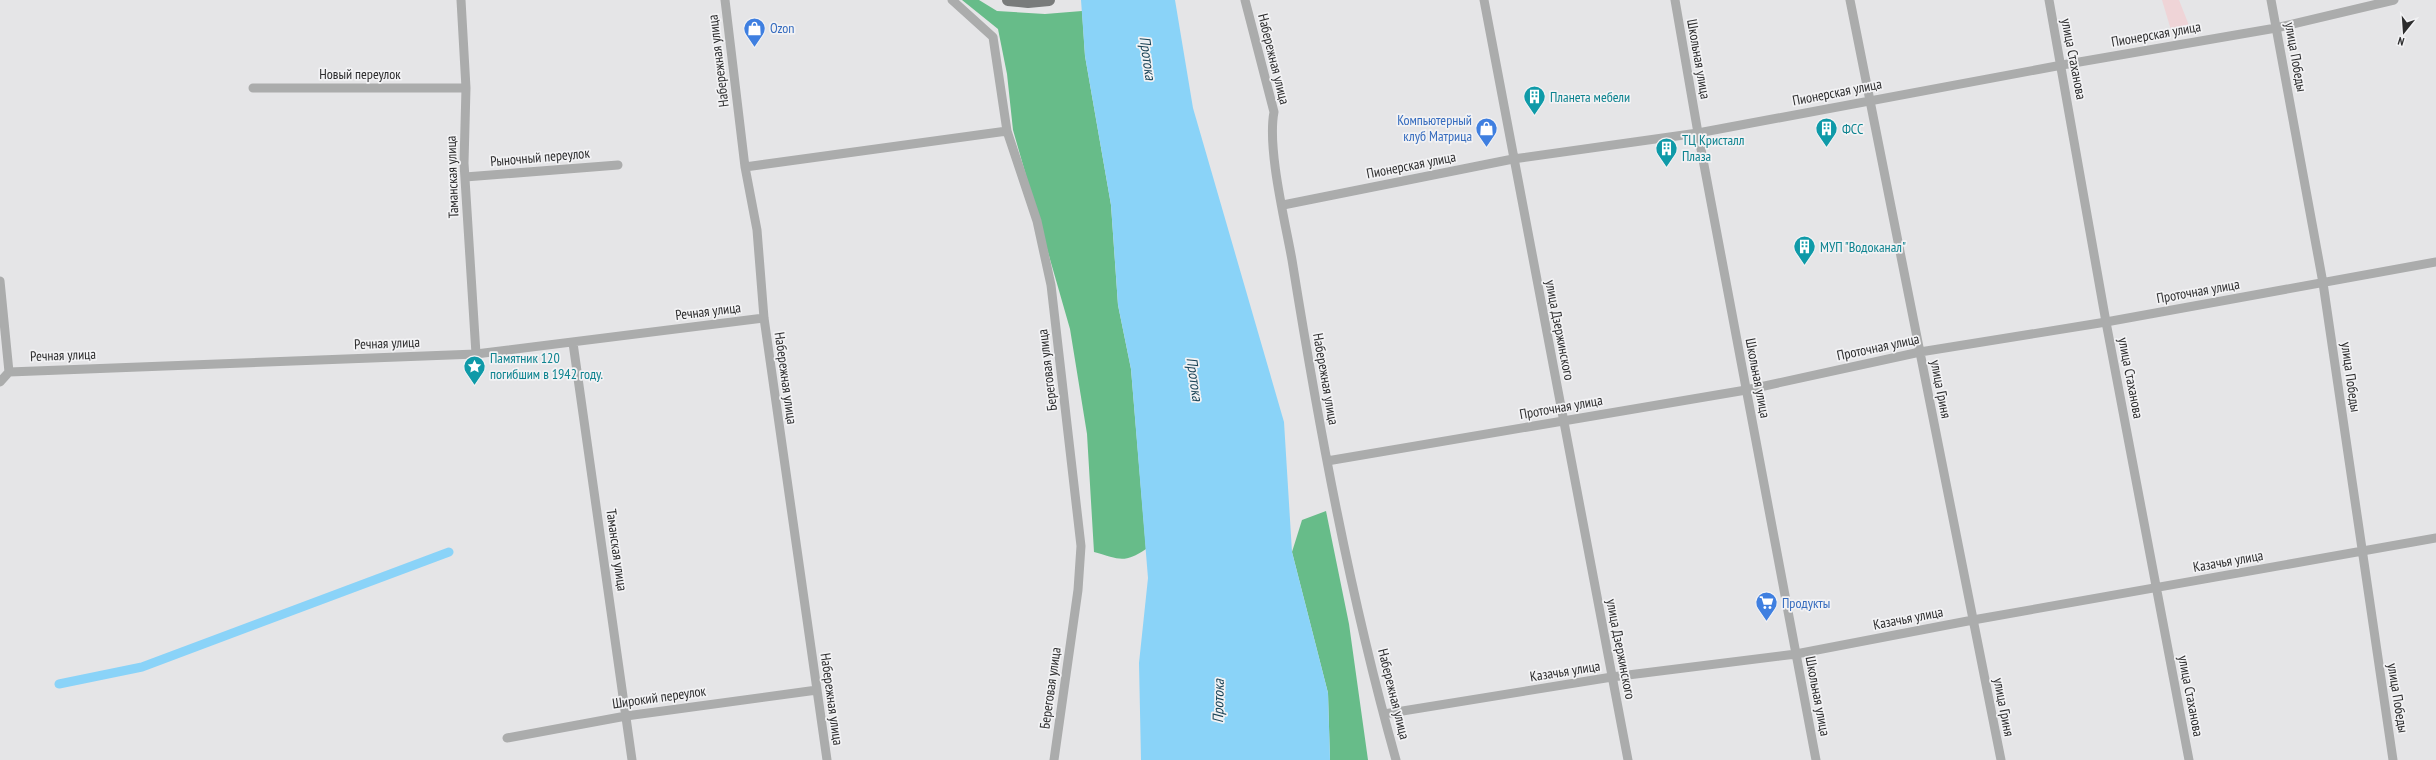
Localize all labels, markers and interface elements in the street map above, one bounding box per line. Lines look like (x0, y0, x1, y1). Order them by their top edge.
street label: Набережная улица (1254, 12, 1294, 106)
north arrow (2384, 12, 2424, 52)
street label: Набережная улица (703, 14, 733, 108)
shop icon: Ozon (742, 15, 768, 48)
street label: улица Стаханова (2057, 17, 2091, 101)
street label: Пионерская улица (2110, 17, 2202, 51)
street label: Школьная улица (1683, 18, 1715, 100)
place label: Ozon (770, 19, 795, 37)
street label: улица Победы (2281, 21, 2311, 93)
text: N (2396, 34, 2406, 49)
water label: Протока (1136, 35, 1161, 82)
street label: Новый переулок (319, 65, 401, 83)
street label: Пионерская улица (1791, 75, 1883, 109)
building icon: Планета мебели (1522, 84, 1548, 117)
place label: Планета мебели (1550, 88, 1630, 106)
place label: Компьютерный клуб Матрица (1397, 111, 1472, 145)
shop icon: Компьютерный клуб Матрица (1474, 115, 1500, 148)
building icon: ФСС (1814, 116, 1840, 149)
place label: ФСС (1842, 120, 1864, 138)
place label: ТЦ Кристалл Плаза (1682, 131, 1744, 165)
street label: Таманская улица (442, 135, 462, 219)
building icon: ТЦ Кристалл Плаза (1653, 135, 1679, 168)
street label: Рыночный переулок (490, 144, 591, 170)
street label: Пионерская улица (1365, 148, 1457, 182)
building icon: МУП "Водоканал" (1791, 234, 1817, 267)
place label: МУП "Водоканал" (1820, 238, 1906, 256)
street label: Проточная улица (2155, 275, 2241, 307)
street label: улица Дзержинского (1541, 278, 1579, 382)
street label: Речная улица (674, 298, 742, 324)
street label: Береговая улица (1033, 328, 1061, 412)
street label: Проточная улица (1835, 329, 1921, 365)
street label: Набережная улица (771, 331, 801, 425)
street label: Набережная улица (1309, 332, 1343, 426)
street label: Речная улица (354, 333, 420, 353)
street label: улица Стаханова (2114, 336, 2148, 420)
street label: Школьная улица (1741, 337, 1775, 419)
street label: улица Победы (2337, 341, 2365, 413)
street label: Речная улица (30, 345, 96, 365)
place label: Памятник 120 погибшим в 1942 году. (490, 349, 603, 383)
place icon: Памятник 120 погибшим в 1942 году. (461, 353, 487, 386)
water label: Протока (1183, 356, 1208, 403)
street label: улица Гриня (1927, 358, 1955, 420)
street label: Проточная улица (1518, 391, 1604, 423)
street label: Таманская улица (602, 508, 632, 592)
street label: Казачья улица (2192, 546, 2264, 576)
supermarket icon: Продукты (1754, 590, 1780, 623)
place label: Продукты (1782, 594, 1830, 612)
street label: улица Дзержинского (1602, 597, 1640, 701)
street label: Казачья улица (1871, 602, 1945, 634)
street label: Береговая улица (1035, 646, 1065, 730)
street label: Набережная улица (1374, 647, 1414, 741)
street label: Набережная улица (817, 652, 847, 746)
street label: улица Стаханова (2174, 654, 2208, 738)
street label: Школьная улица (1801, 655, 1835, 737)
street label: Казачья улица (1529, 657, 1601, 685)
street label: улица Победы (2384, 662, 2412, 734)
street label: улица Гриня (1990, 676, 2018, 738)
water label: Протока (1208, 678, 1228, 723)
street label: Широкий переулок (611, 681, 708, 712)

